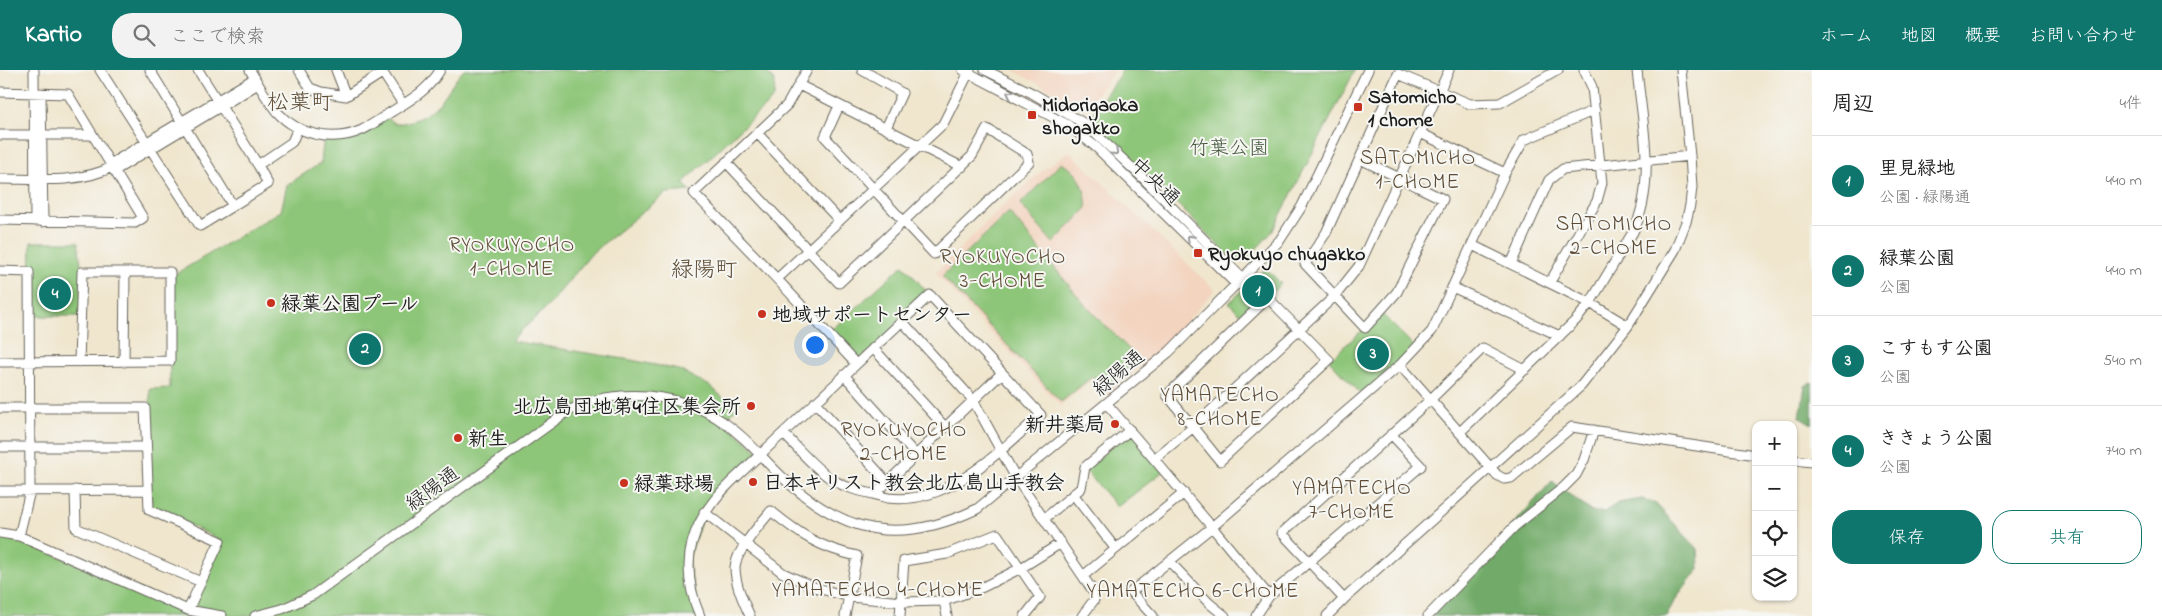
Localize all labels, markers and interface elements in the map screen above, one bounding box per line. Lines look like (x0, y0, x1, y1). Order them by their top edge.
search box (112, 13, 462, 58)
text: Kartio (25, 18, 82, 53)
icon: search (130, 21, 158, 49)
text: ここで検索 (170, 24, 265, 51)
text: ホーム (1820, 24, 1873, 50)
text: 地図 (1901, 24, 1937, 50)
text: 概要 (1965, 24, 2001, 50)
text: お問い合わせ (2029, 24, 2137, 50)
place label: Satomicho 1 chome (1368, 84, 1457, 136)
district label: 松葉町 (267, 88, 333, 120)
one-way arrow (1006, 90, 1015, 100)
text: 周辺 (1832, 90, 1874, 120)
place label: Midorigaoka shogakko (1042, 92, 1139, 145)
text: 4件 (2119, 92, 2142, 116)
marker: Satomicho 1 chome (1352, 101, 1364, 113)
marker: Midorigaoka shogakko (1026, 109, 1038, 121)
park label: 竹葉公園 (1189, 135, 1269, 164)
district label: SATOMICHO 1-CHOME (1360, 144, 1476, 198)
one-way arrow (1109, 146, 1118, 155)
street label: 中央通 (1123, 152, 1186, 214)
text: 里見緑地 (1879, 156, 1955, 183)
text: 1 (1845, 169, 1851, 193)
text: 440 m (2105, 169, 2142, 193)
text: 公園 · 緑陽通 (1879, 186, 1970, 210)
district label: SATOMICHO 2-CHOME (1556, 210, 1672, 264)
district label: RYOKUYOCHO 1-CHOME (449, 231, 575, 285)
one-way arrow (1187, 235, 1196, 244)
place label: Ryokuyo chugakko (1208, 241, 1365, 271)
district label: RYOKUYOCHO 3-CHOME (940, 243, 1066, 297)
text: 緑葉公園 (1879, 246, 1955, 273)
marker: Ryokuyo chugakko (1192, 247, 1204, 259)
district label: 緑陽町 (671, 255, 737, 287)
text: 2 (1844, 259, 1852, 283)
text: 440 m (2105, 259, 2142, 283)
pin: 1 (1242, 272, 1274, 310)
pin: 4 (39, 275, 71, 313)
text: 公園 (1879, 276, 1911, 300)
place label: 緑葉公園プール (281, 291, 419, 320)
marker: 緑葉公園プール (265, 297, 277, 309)
place label: 地域サポートセンター (772, 302, 972, 331)
marker: 地域サポートセンター (756, 308, 768, 320)
pin: 2 (349, 330, 381, 368)
your location (802, 332, 828, 358)
pin: 3 (1357, 335, 1389, 373)
text: こすもす公園 (1879, 336, 1993, 363)
street label: 緑陽通 (1087, 344, 1152, 404)
text: 3 (1845, 349, 1851, 373)
text: 540 m (2103, 349, 2142, 373)
text: 公園 (1879, 366, 1911, 390)
district label: YAMATECHO 8-CHOME (1160, 381, 1280, 435)
place label: 北広島団地第4住区集会所 (513, 394, 741, 423)
marker: 北広島団地第4住区集会所 (745, 400, 757, 412)
place label: 新井薬局 (1025, 412, 1105, 441)
district label: RYOKUYOCHO 2-CHOME (841, 416, 967, 470)
marker: 新井薬局 (1109, 418, 1121, 430)
map controls (1752, 421, 1797, 601)
button: + (1752, 421, 1797, 466)
place label: 新生 (468, 426, 508, 455)
text: ききょう公園 (1879, 426, 1993, 453)
marker: 新生 (452, 432, 464, 444)
text: 4 (1845, 439, 1851, 463)
text: 740 m (2105, 439, 2142, 463)
text: 公園 (1879, 456, 1911, 480)
street label: 緑陽通 (401, 461, 466, 519)
button: − (1752, 466, 1797, 511)
place label: 日本キリスト教会北広島山手教会 (763, 470, 1065, 499)
place label: 緑葉球場 (634, 471, 714, 500)
district label: YAMATECHO 7-CHOME (1292, 474, 1412, 528)
marker: 日本キリスト教会北広島山手教会 (747, 476, 759, 488)
marker: 緑葉球場 (618, 477, 630, 489)
button: 保存 (1832, 510, 1982, 564)
button: 共有 (1992, 510, 2142, 564)
button: locate (1752, 511, 1797, 556)
button: layers (1752, 556, 1797, 601)
district label: YAMATECHO 4-CHOME (772, 576, 984, 606)
district label: YAMATECHO 6-CHOME (1087, 577, 1299, 607)

